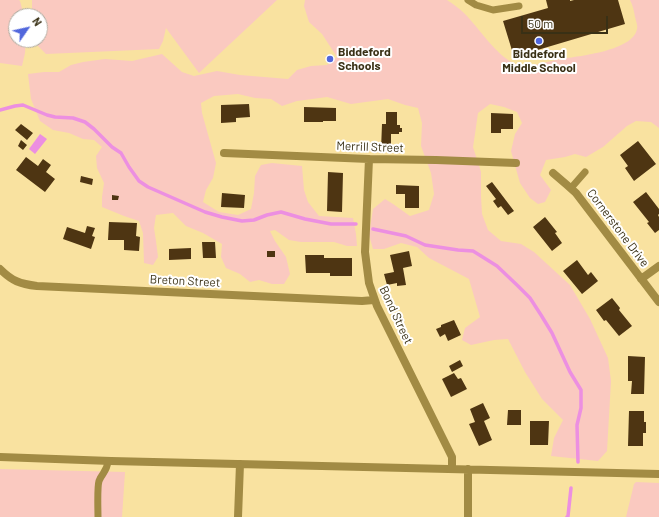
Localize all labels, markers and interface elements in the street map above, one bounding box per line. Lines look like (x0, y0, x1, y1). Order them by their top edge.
north arrow (8, 8, 48, 48)
scale bar (523, 8, 610, 34)
text: N (30, 15, 45, 28)
text: 50 m (528, 16, 553, 30)
marker: Biddeford Middle School (534, 36, 544, 46)
place label: Biddeford Schools (338, 45, 391, 73)
place label: Biddeford Middle School (502, 47, 576, 75)
marker: Biddeford Schools (325, 54, 335, 64)
street label: Merrill Street (336, 139, 404, 155)
street label: Cornerstone Drive (584, 186, 652, 270)
street label: Breton Street (149, 272, 221, 290)
street label: Bond Street (376, 284, 416, 346)

